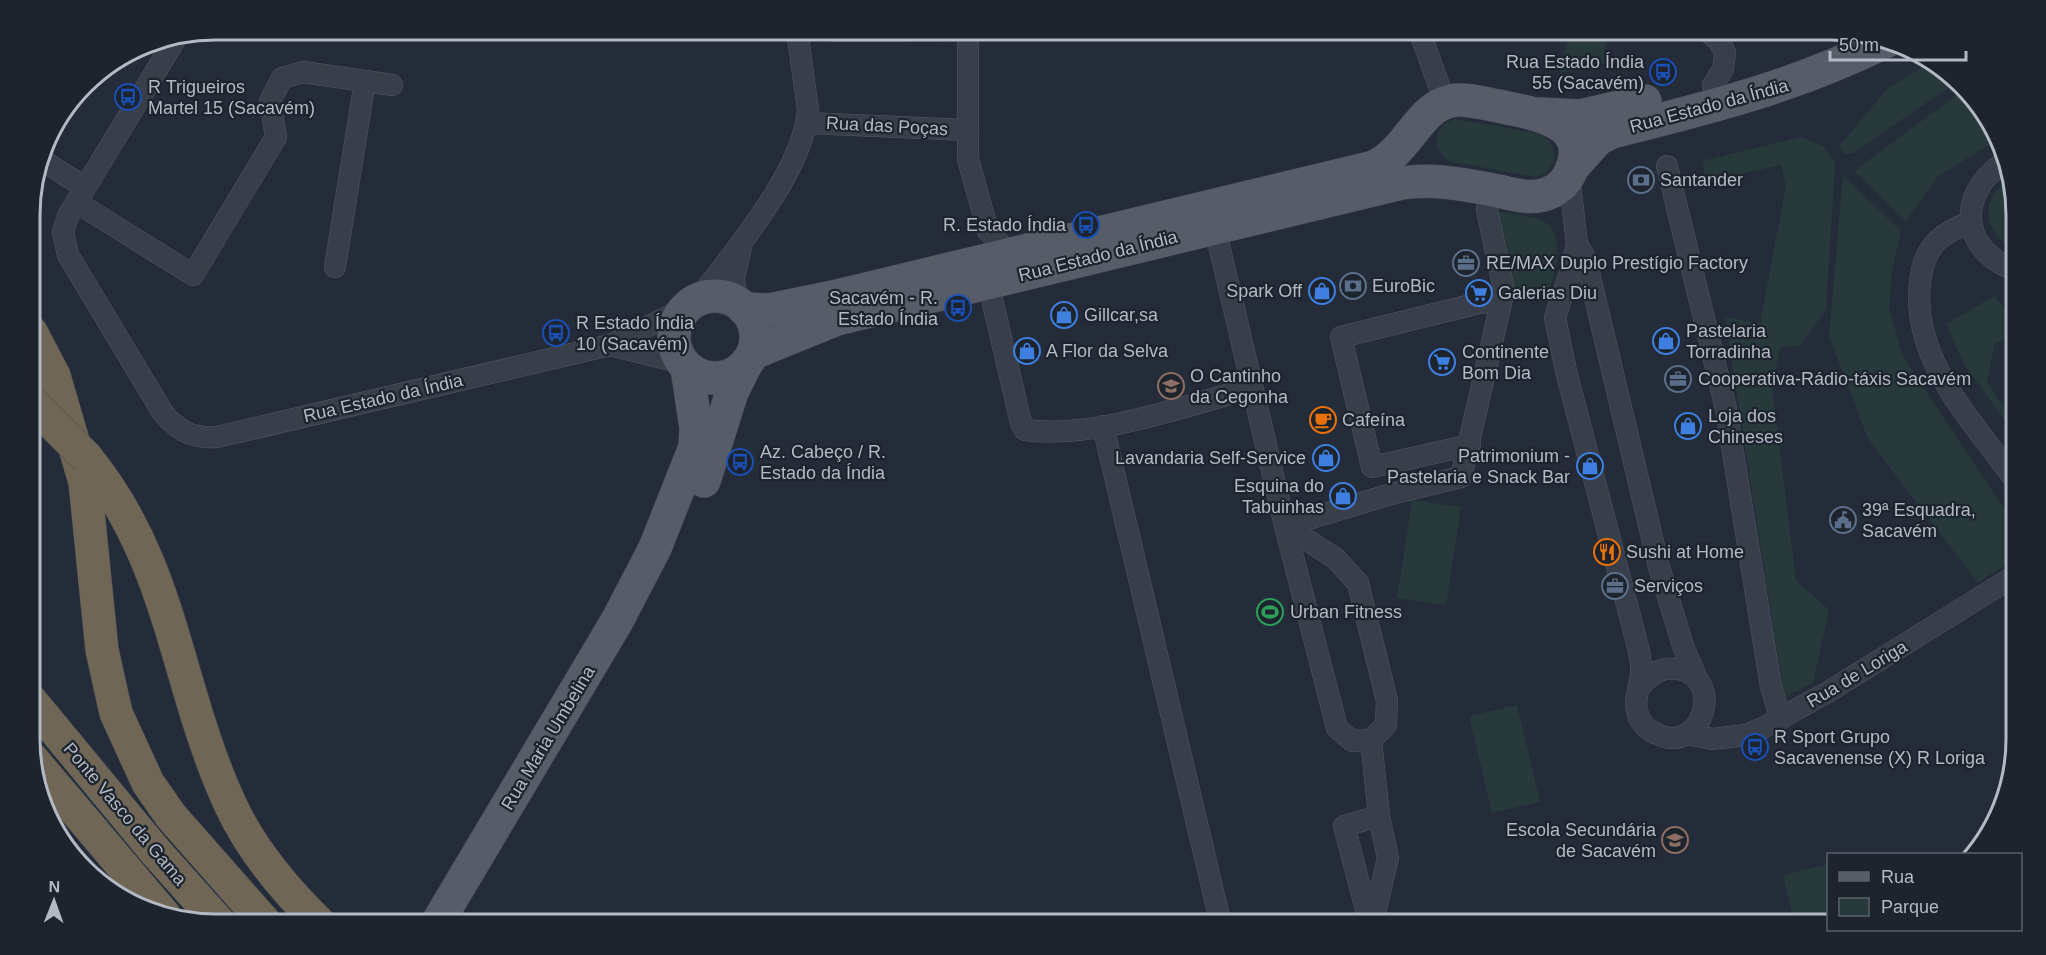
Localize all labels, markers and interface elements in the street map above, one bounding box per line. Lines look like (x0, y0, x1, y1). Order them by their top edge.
scale bar (1830, 24, 1966, 62)
text: 50 m (1839, 35, 1879, 55)
place label: Rua Estado Índia 55 (Sacavém) (1506, 52, 1645, 93)
bus stop icon: Rua Estado Índia 55 (Sacavém) (1648, 57, 1678, 87)
street label: Rua Estado da Índia (1628, 75, 1791, 137)
place label: R Trigueiros Martel 15 (Sacavém) (148, 77, 315, 118)
bus stop icon: R Trigueiros Martel 15 (Sacavém) (113, 82, 143, 112)
street label: Rua das Poças (826, 113, 948, 139)
bank icon: Santander (1626, 165, 1656, 195)
place label: Santander (1660, 170, 1743, 190)
bus stop icon: R. Estado Índia (1071, 210, 1101, 240)
place label: R. Estado Índia (943, 215, 1067, 235)
street label: Rua Estado da Índia (1016, 226, 1181, 285)
office icon: RE/MAX Duplo Prestígio Factory (1451, 248, 1481, 278)
place label: RE/MAX Duplo Prestígio Factory (1486, 253, 1748, 273)
bank icon: EuroBic (1338, 271, 1368, 301)
shop icon: Spark Off (1307, 276, 1337, 306)
place label: EuroBic (1372, 276, 1435, 296)
supermarket icon: Galerias Diu (1464, 278, 1494, 308)
place label: Spark Off (1226, 281, 1303, 301)
place label: Galerias Diu (1498, 283, 1597, 303)
place label: Sacavém - R. Estado Índia (829, 288, 939, 329)
bus stop icon: Sacavém - R. Estado Índia (943, 293, 973, 323)
shop icon: Gillcar,sa (1049, 300, 1079, 330)
place label: Gillcar,sa (1084, 305, 1159, 325)
place label: R Estado Índia 10 (Sacavém) (576, 313, 695, 354)
bus stop icon: R Estado Índia 10 (Sacavém) (541, 318, 571, 348)
place label: Pastelaria Torradinha (1686, 321, 1772, 362)
shop icon: Pastelaria Torradinha (1651, 326, 1681, 356)
shop icon: A Flor da Selva (1012, 336, 1042, 366)
place label: A Flor da Selva (1046, 341, 1169, 361)
place label: Continente Bom Dia (1462, 342, 1549, 383)
supermarket icon: Continente Bom Dia (1427, 347, 1457, 377)
office icon: Cooperativa-Rádio-táxis Sacavém (1663, 364, 1693, 394)
place label: O Cantinho da Cegonha (1190, 366, 1289, 407)
place label: Cooperativa-Rádio-táxis Sacavém (1698, 369, 1971, 389)
street label: Rua Estado da Índia (301, 370, 466, 426)
school or university icon: O Cantinho da Cegonha (1156, 371, 1186, 401)
cafe icon: Cafeína (1308, 405, 1338, 435)
place label: Loja dos Chineses (1708, 406, 1783, 447)
place label: Cafeína (1342, 410, 1406, 430)
shop icon: Loja dos Chineses (1673, 411, 1703, 441)
place label: Az. Cabeço / R. Estado da Índia (760, 442, 886, 483)
shop icon: Lavandaria Self-Service (1311, 443, 1341, 473)
place label: Patrimonium - Pastelaria e Snack Bar (1387, 446, 1570, 487)
bus stop icon: Az. Cabeço / R. Estado da Índia (725, 447, 755, 477)
place label: Lavandaria Self-Service (1115, 448, 1306, 468)
shop icon: Patrimonium - Pastelaria e Snack Bar (1575, 451, 1605, 481)
place label: Esquina do Tabuinhas (1234, 476, 1324, 517)
shop icon: Esquina do Tabuinhas (1328, 481, 1358, 511)
place label: 39ª Esquadra, Sacavém (1862, 500, 1976, 541)
public building icon: 39ª Esquadra, Sacavém (1828, 505, 1858, 535)
restaurant icon: Sushi at Home (1592, 537, 1622, 567)
place label: Sushi at Home (1626, 542, 1744, 562)
office icon: Serviços (1600, 571, 1630, 601)
place label: Serviços (1634, 576, 1703, 596)
sports icon: Urban Fitness (1255, 597, 1285, 627)
place label: Urban Fitness (1290, 602, 1402, 622)
street label: Rua de Loriga (1803, 636, 1911, 712)
street label: Rua Maria Umbelina (497, 662, 599, 813)
place label: R Sport Grupo Sacavenense (X) R Loriga (1774, 727, 1986, 768)
bus stop icon: R Sport Grupo Sacavenense (X) R Loriga (1740, 732, 1770, 762)
street label: Ponte Vasco da Gama (60, 739, 191, 890)
place label: Escola Secundária de Sacavém (1506, 820, 1657, 861)
school or university icon: Escola Secundária de Sacavém (1660, 825, 1690, 855)
legend (1827, 853, 2022, 931)
text: Rua (1881, 867, 1915, 887)
north arrow (24, 871, 84, 931)
text: N (48, 878, 60, 895)
text: Parque (1881, 897, 1939, 917)

